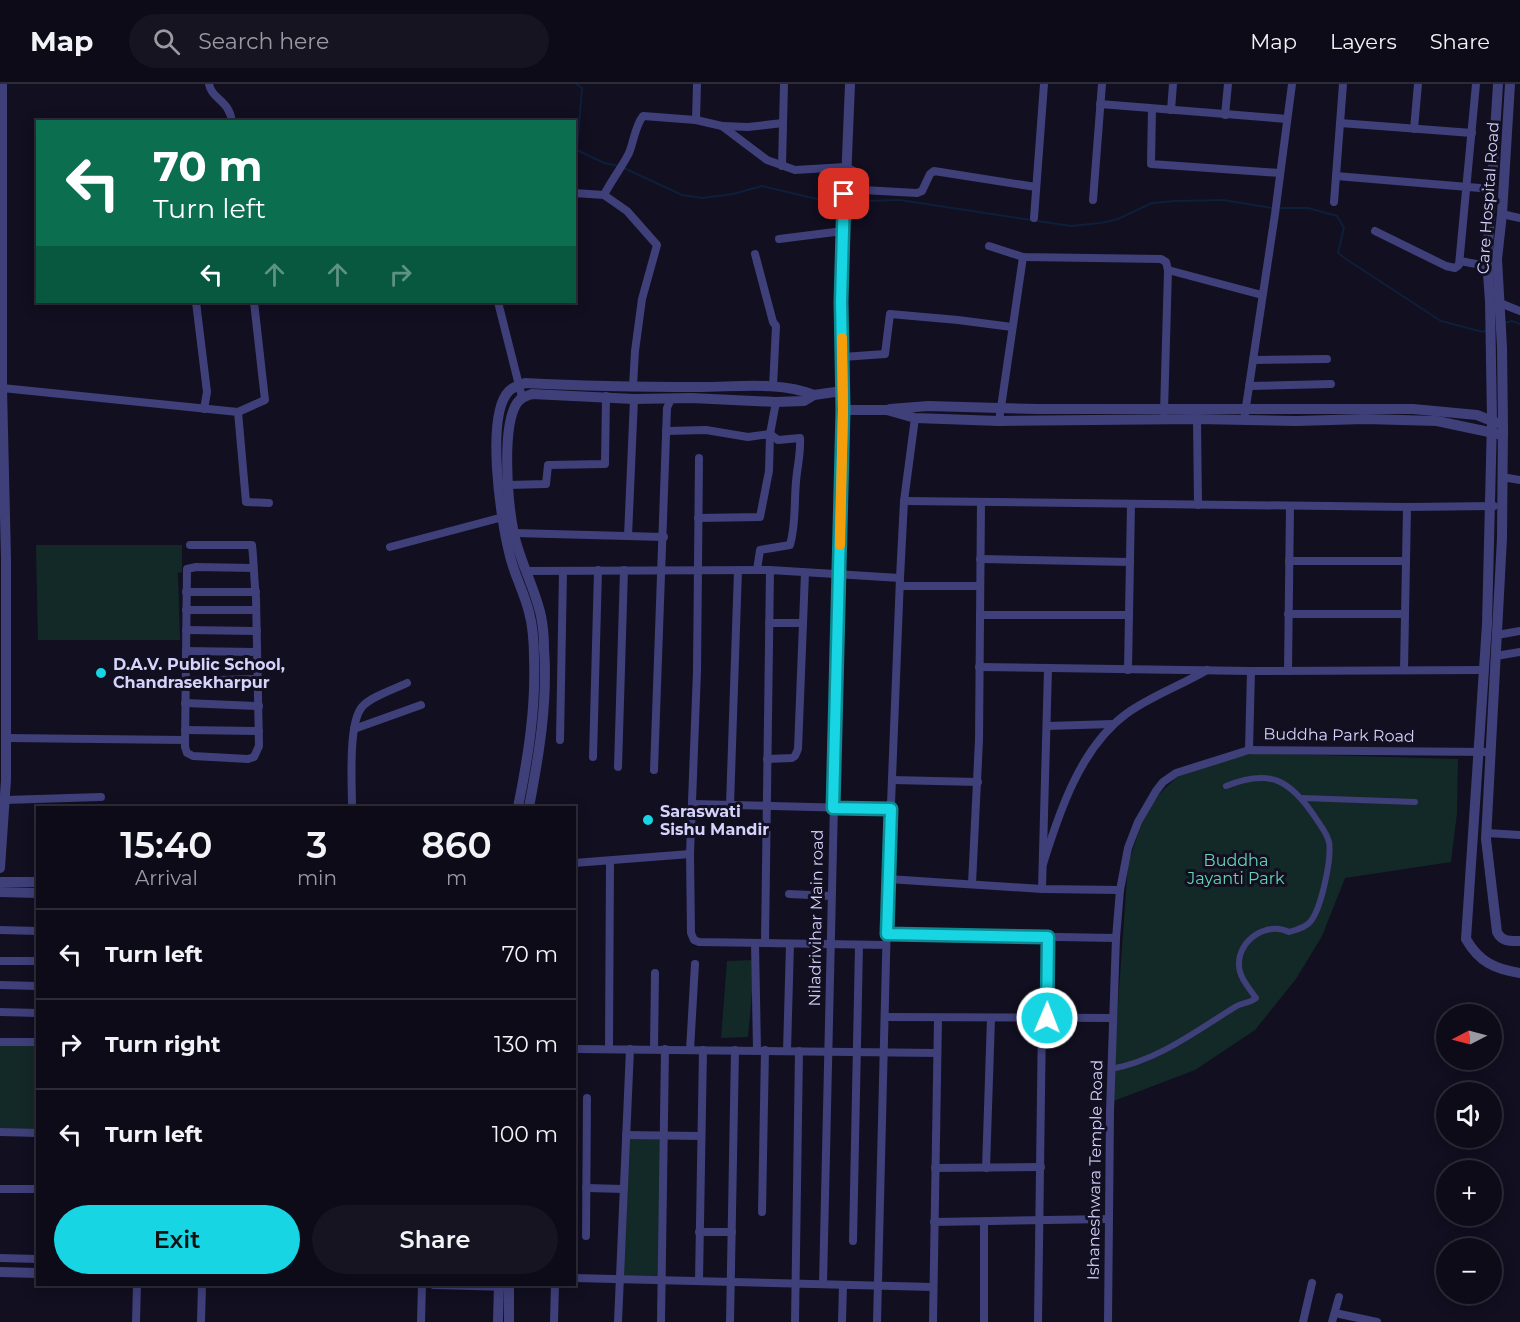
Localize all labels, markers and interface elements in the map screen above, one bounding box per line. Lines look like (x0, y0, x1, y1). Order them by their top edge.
search box (129, 14, 549, 68)
text: Map (30, 24, 93, 58)
icon: search (150, 25, 183, 58)
text: Search here (198, 28, 329, 55)
text: Map (1250, 29, 1297, 54)
text: Layers (1330, 29, 1397, 54)
text: Share (1430, 29, 1490, 54)
street label: Care Hospital Road (1473, 121, 1503, 275)
text: 70 m (153, 140, 263, 192)
icon: left (54, 144, 132, 222)
pin (818, 168, 869, 219)
icon: arrive (827, 177, 860, 210)
text: Turn left (153, 192, 266, 225)
icon: left (195, 258, 228, 291)
icon: ahead (258, 258, 291, 291)
icon: ahead (321, 258, 354, 291)
icon: right (384, 258, 417, 291)
place label: D.A.V. Public School, Chandrasekharpur (113, 655, 285, 692)
marker: D.A.V. Public School, Chandrasekharpur (94, 666, 108, 680)
street label: Buddha Park Road (1263, 724, 1415, 746)
place label: Saraswati Sishu Mandir (660, 802, 769, 839)
marker: Saraswati Sishu Mandir (641, 813, 655, 827)
text: 15:40 (120, 823, 213, 867)
text: 3 (306, 823, 327, 867)
text: 860 (421, 823, 492, 867)
street label: Niladrivihar Main road (805, 829, 827, 1007)
park label: Buddha Jayanti Park (1186, 851, 1285, 888)
text: Arrival (135, 866, 198, 890)
text: min (297, 866, 337, 890)
text: m (446, 866, 467, 890)
icon: left (54, 938, 87, 971)
text: Turn left (105, 941, 203, 968)
text: 70 m (502, 941, 558, 968)
position arrow (1015, 986, 1079, 1050)
north arrow (1436, 1004, 1502, 1070)
map controls (1436, 1004, 1502, 1304)
icon: right (54, 1028, 87, 1061)
text: Turn right (105, 1031, 220, 1058)
text: 130 m (494, 1031, 558, 1058)
street label: Ishaneshwara Temple Road (1084, 1060, 1106, 1280)
button: sound (1436, 1082, 1502, 1148)
icon: left (54, 1118, 87, 1151)
text: Turn left (105, 1121, 203, 1148)
text: 100 m (492, 1121, 558, 1148)
button: + (1436, 1160, 1502, 1226)
button: Exit (54, 1205, 300, 1274)
button: Share (312, 1205, 558, 1274)
button: − (1436, 1238, 1502, 1304)

